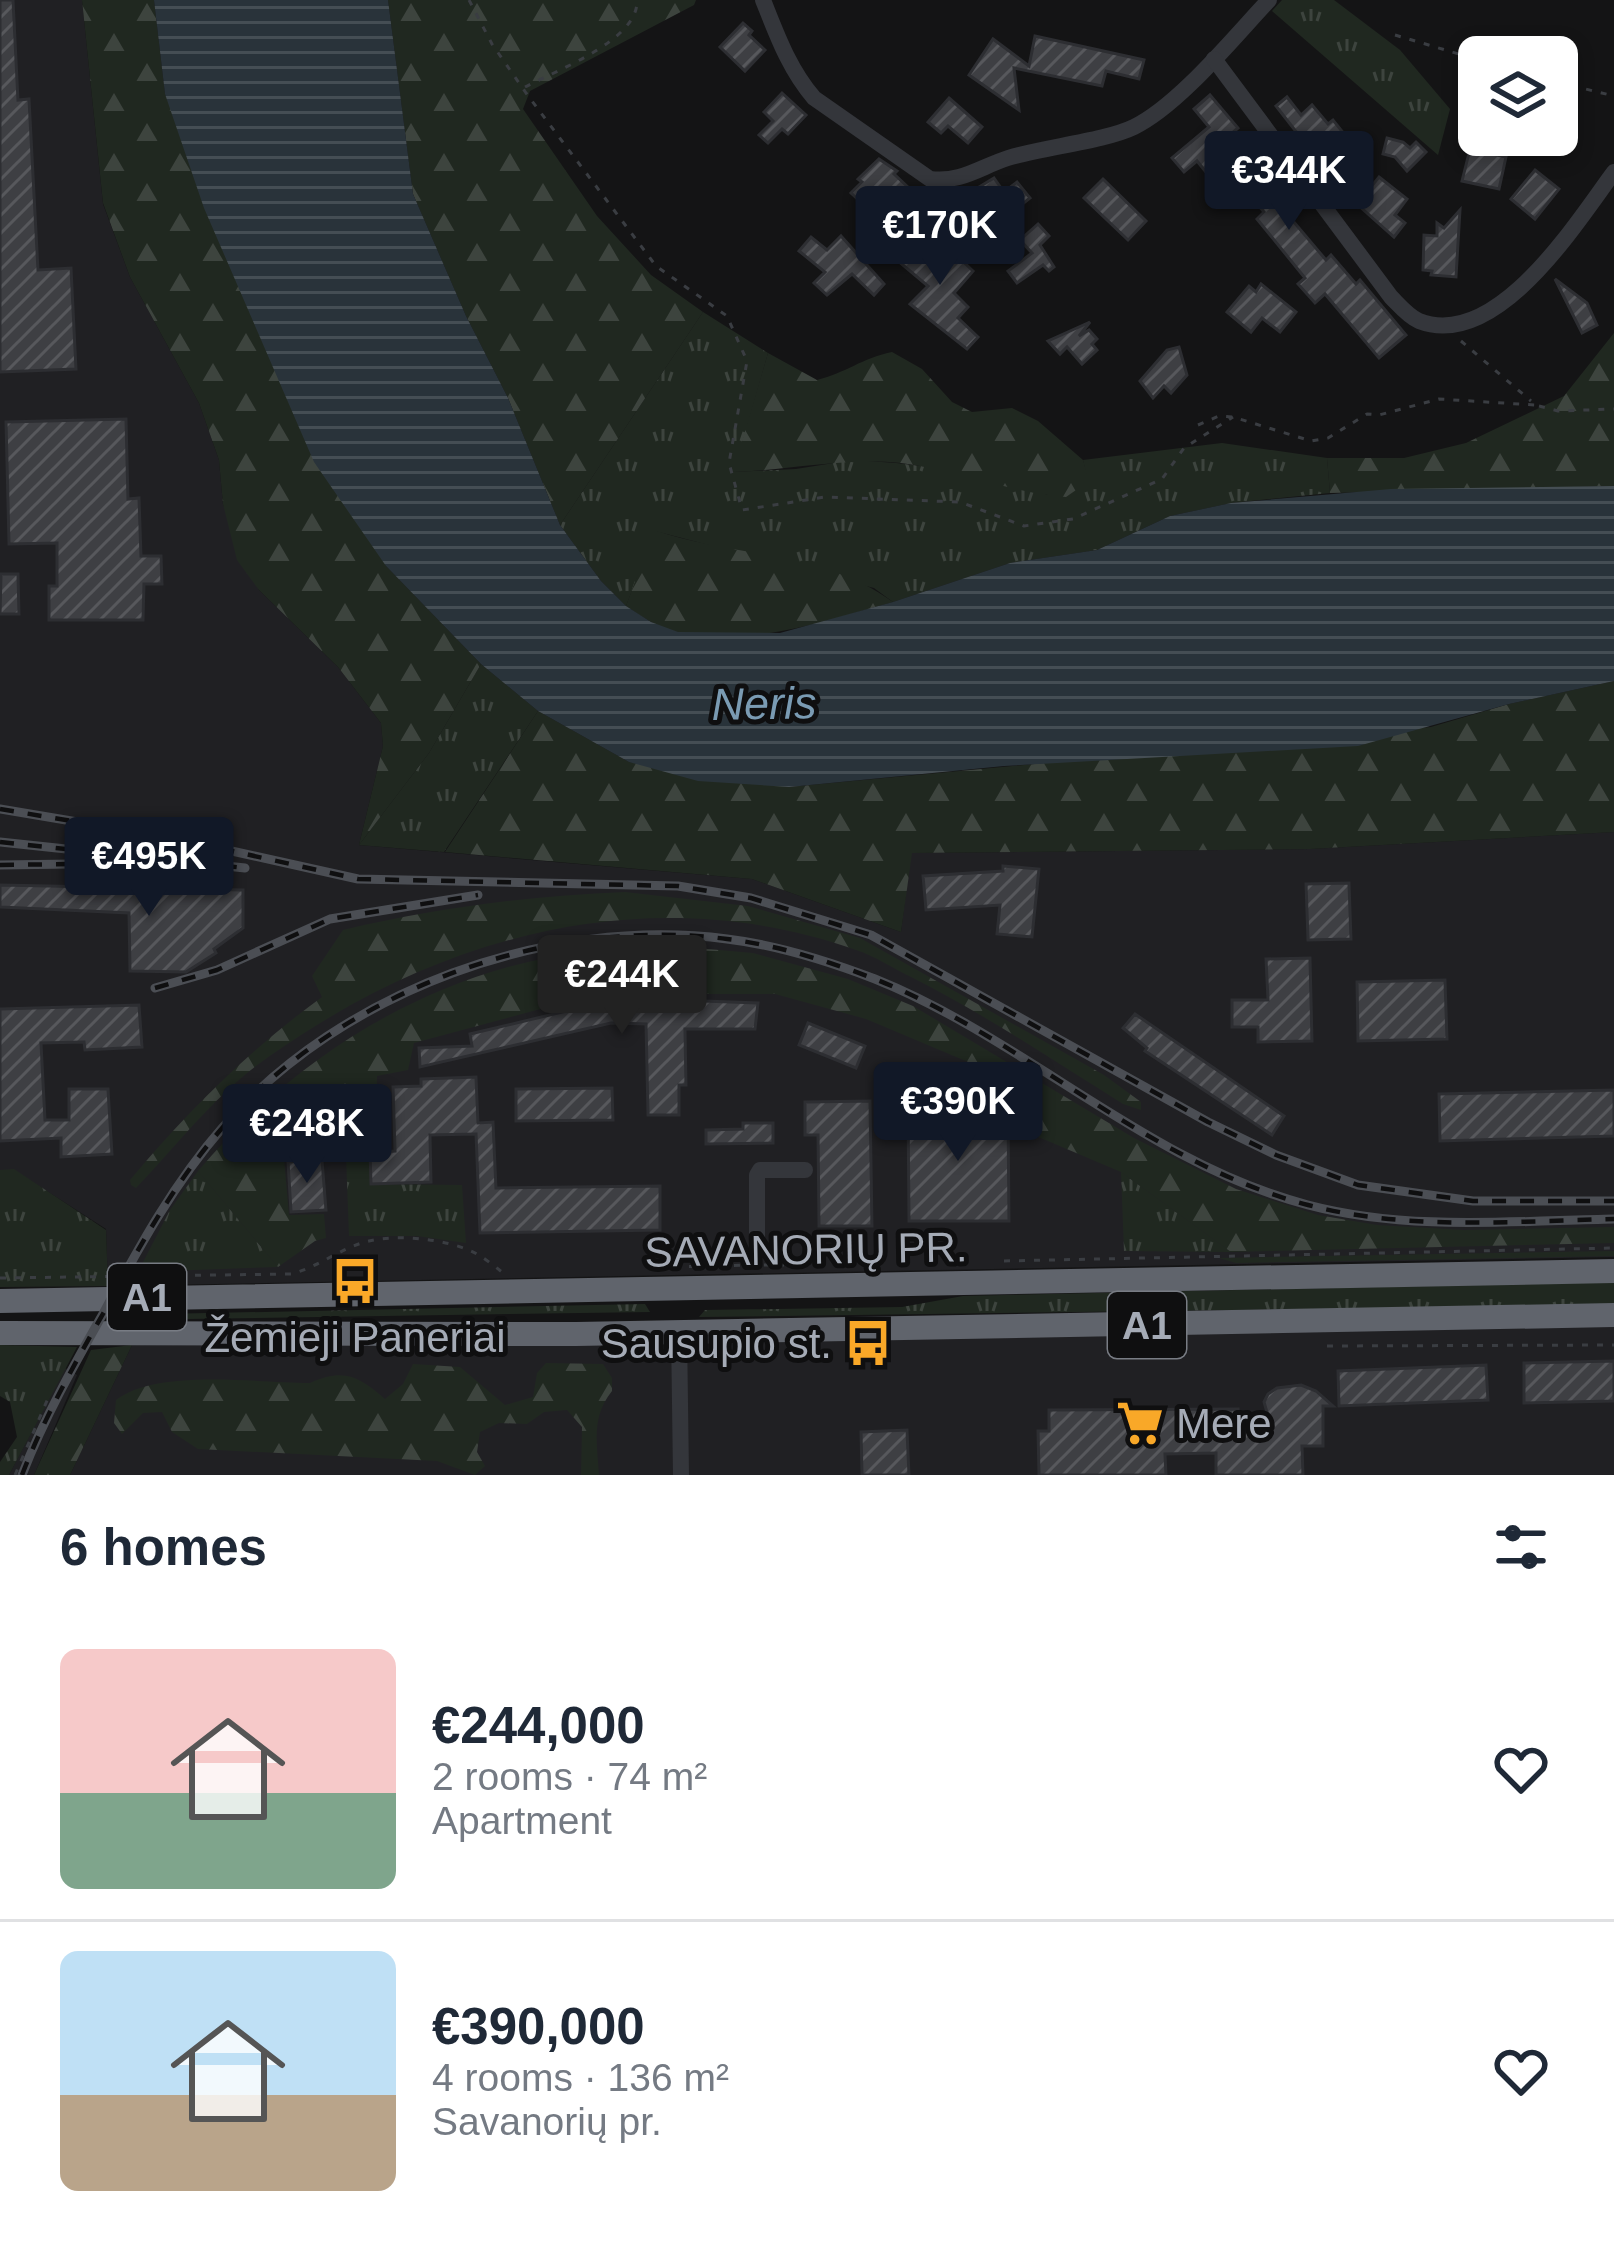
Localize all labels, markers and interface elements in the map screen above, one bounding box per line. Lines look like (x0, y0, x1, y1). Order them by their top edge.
map controls (1458, 36, 1578, 156)
button: layers (1458, 36, 1578, 156)
pin: €344K (1205, 131, 1373, 233)
text: €344K (1232, 148, 1346, 191)
pin: €170K (856, 186, 1024, 288)
text: €170K (883, 203, 997, 246)
water label: Neris (711, 677, 817, 730)
pin: €495K (65, 817, 233, 919)
text: €495K (92, 834, 206, 877)
pin: €244K (538, 935, 706, 1037)
text: €244K (565, 952, 679, 995)
pin: €390K (874, 1062, 1042, 1164)
text: €390K (901, 1079, 1015, 1122)
pin: €248K (223, 1084, 391, 1186)
text: €248K (250, 1101, 364, 1144)
street label: SAVANORIŲ PR. (644, 1223, 968, 1276)
bus stop icon: Žemieji Paneriai (330, 1256, 380, 1306)
road number: A1 (108, 1264, 186, 1330)
road number: A1 (1108, 1292, 1186, 1358)
place label: Žemieji Paneriai (204, 1314, 506, 1361)
bus stop icon: Sausupio st. (843, 1318, 893, 1368)
place label: Sausupio st. (601, 1320, 832, 1367)
supermarket icon: Mere (1115, 1398, 1165, 1448)
place label: Mere (1176, 1400, 1272, 1447)
icon: filters (1488, 1514, 1554, 1580)
text: 6 homes (60, 1519, 267, 1576)
icon: home (156, 1697, 300, 1841)
text: €244,000 (432, 1697, 645, 1754)
icon: heart (1488, 1736, 1554, 1802)
text: 2 rooms · 74 m² (432, 1755, 707, 1798)
text: Apartment (432, 1799, 612, 1842)
text: €390,000 (432, 1998, 645, 2055)
icon: home (156, 1999, 300, 2143)
icon: heart (1488, 2038, 1554, 2104)
text: 4 rooms · 136 m² (432, 2056, 729, 2099)
text: Savanorių pr. (432, 2100, 662, 2143)

